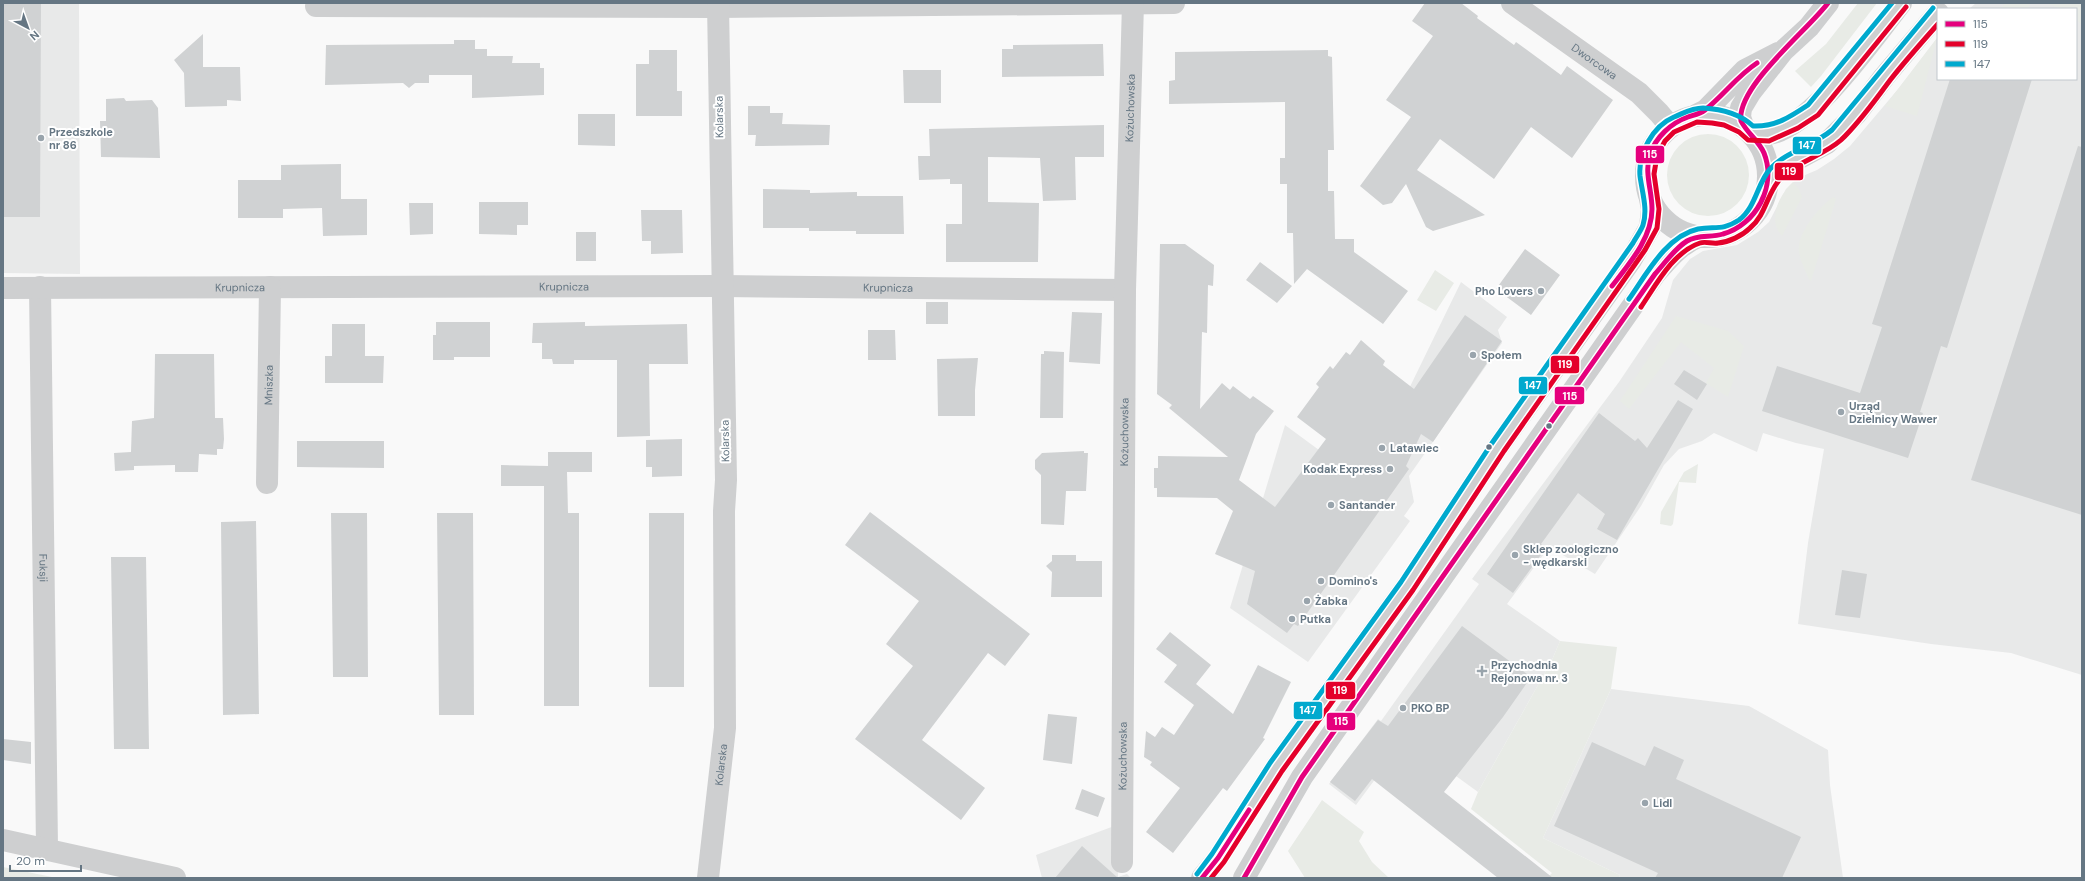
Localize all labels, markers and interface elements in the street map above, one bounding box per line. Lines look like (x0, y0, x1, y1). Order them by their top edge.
north arrow (8, 8, 48, 48)
legend (1937, 8, 2077, 80)
text: 115 (1973, 16, 1988, 32)
text: N (27, 28, 42, 43)
text: 119 (1973, 36, 1988, 52)
street label: Dworcowa (1569, 40, 1620, 82)
text: 147 (1973, 56, 1990, 72)
street label: Kożuchowska (1122, 74, 1138, 142)
street label: Kolarska (712, 96, 726, 138)
place label: Przedszkole nr 86 (49, 125, 113, 152)
marker: Przedszkole nr 86 (36, 133, 46, 143)
line badge: 147 (1792, 136, 1822, 155)
text: 147 (1798, 138, 1816, 152)
line badge: 115 (1635, 145, 1665, 164)
text: 115 (1643, 147, 1658, 161)
line badge: 119 (1774, 162, 1804, 181)
text: 119 (1782, 164, 1797, 178)
street label: Krupnicza (539, 279, 589, 294)
street label: Krupnicza (215, 280, 265, 294)
street label: Krupnicza (863, 280, 913, 295)
place label: Pho Lovers (1475, 284, 1533, 298)
marker: Pho Lovers (1536, 286, 1546, 296)
place label: Społem (1481, 348, 1522, 362)
marker: Społem (1468, 350, 1478, 360)
line badge: 119 (1550, 355, 1580, 374)
text: 119 (1558, 357, 1573, 371)
street label: Mniszka (261, 365, 276, 405)
line badge: 147 (1518, 376, 1548, 395)
text: 147 (1524, 378, 1542, 392)
line badge: 115 (1554, 386, 1585, 405)
text: 115 (1563, 389, 1578, 403)
street label: Kożuchowska (1117, 398, 1131, 466)
place label: Urząd Dzielnicy Wawer (1849, 399, 1938, 426)
marker: Urząd Dzielnicy Wawer (1836, 407, 1846, 417)
street label: Kolarska (718, 420, 732, 462)
unlabelled marker (1544, 421, 1554, 431)
place label: Latawiec (1390, 441, 1439, 455)
unlabelled marker (1484, 442, 1494, 452)
marker: Latawiec (1377, 443, 1387, 453)
place label: Kodak Express (1303, 462, 1382, 476)
marker: Kodak Express (1385, 464, 1395, 474)
place label: Santander (1339, 498, 1396, 512)
marker: Santander (1326, 500, 1336, 510)
place label: Sklep zoologiczno - wędkarski (1523, 542, 1619, 569)
marker: Sklep zoologiczno - wędkarski (1510, 550, 1520, 560)
street label: Fuksji (36, 554, 51, 582)
place label: Domino's (1329, 574, 1378, 588)
marker: Domino's (1316, 576, 1326, 586)
place label: Żabka (1315, 594, 1348, 608)
marker: Żabka (1302, 596, 1312, 606)
place label: Putka (1300, 612, 1331, 626)
marker: Putka (1287, 614, 1297, 624)
place label: Przychodnia Rejonowa nr. 3 (1491, 658, 1568, 685)
marker: Przychodnia Rejonowa nr. 3 (1476, 665, 1488, 677)
line badge: 119 (1325, 681, 1356, 700)
text: 119 (1333, 683, 1348, 697)
line badge: 147 (1293, 701, 1323, 720)
place label: PKO BP (1411, 701, 1450, 715)
text: 147 (1299, 703, 1317, 717)
marker: PKO BP (1398, 703, 1408, 713)
line badge: 115 (1326, 712, 1356, 731)
text: 115 (1334, 714, 1349, 728)
street label: Kożuchowska (1115, 722, 1130, 790)
street label: Kolarska (712, 743, 730, 786)
place label: Lidl (1653, 796, 1672, 810)
marker: Lidl (1640, 798, 1650, 808)
scale bar (10, 847, 81, 873)
text: 20 m (16, 853, 45, 869)

